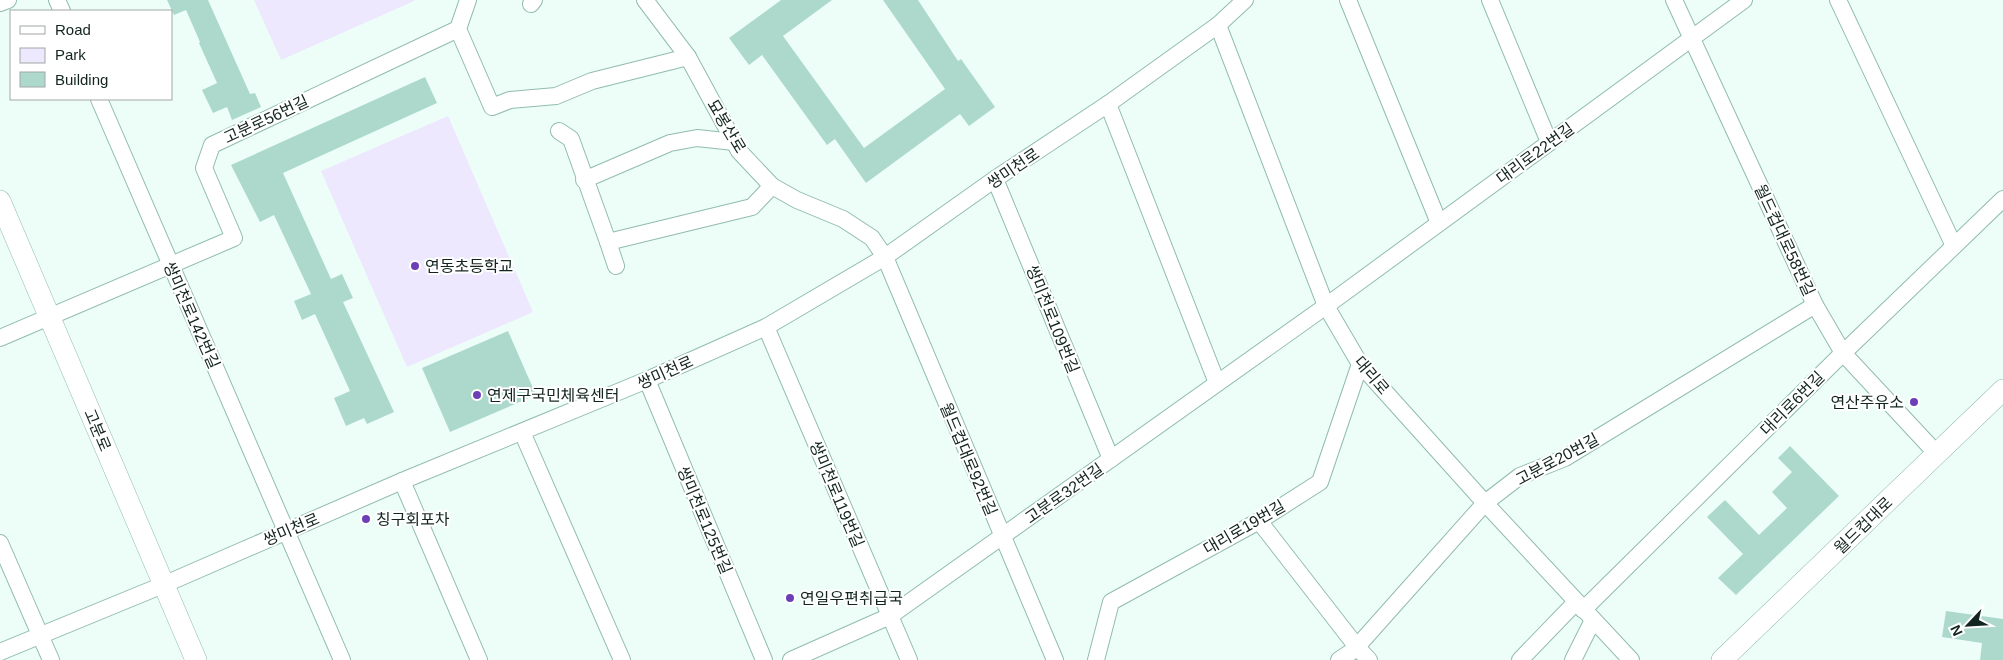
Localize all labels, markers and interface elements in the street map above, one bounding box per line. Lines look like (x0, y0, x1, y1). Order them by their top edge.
legend (10, 10, 172, 100)
text: Road (55, 21, 91, 38)
text: Park (55, 46, 86, 63)
text: Building (55, 71, 108, 88)
street label: 고분로56번길 (221, 92, 311, 146)
street label: 묘봉산로 (704, 97, 749, 156)
street label: 대리로22번길 (1493, 120, 1577, 187)
street label: 쌍미천로 (984, 145, 1043, 192)
street label: 월드컵대로58번길 (1751, 182, 1818, 299)
place label: 연동초등학교 (425, 258, 513, 275)
street label: 쌍미천로142번길 (160, 259, 223, 371)
marker: 연동초등학교 (409, 260, 421, 272)
street label: 쌍미천로109번길 (1023, 263, 1082, 376)
street label: 쌍미천로 (635, 353, 696, 392)
street label: 대리로 (1351, 353, 1392, 398)
street label: 대리로6번길 (1757, 368, 1828, 439)
place label: 연제구국민체육센터 (487, 387, 619, 404)
marker: 연제구국민체육센터 (471, 389, 483, 401)
place label: 연산주유소 (1830, 394, 1904, 411)
marker: 연산주유소 (1908, 396, 1920, 408)
street label: 월드컵대로92번길 (937, 400, 1000, 518)
street label: 고분로 (81, 407, 114, 454)
street label: 고분로20번길 (1513, 430, 1602, 488)
street label: 쌍미천로119번길 (806, 438, 867, 550)
street label: 고분로32번길 (1022, 460, 1107, 527)
street label: 쌍미천로125번길 (674, 464, 735, 576)
street label: 월드컵대로 (1831, 493, 1896, 557)
street label: 대리로19번길 (1200, 497, 1288, 558)
street label: 쌍미천로 (261, 510, 322, 549)
place label: 칭구회포차 (376, 511, 450, 528)
marker: 칭구회포차 (360, 513, 372, 525)
place label: 연일우편취급국 (800, 590, 903, 607)
marker: 연일우편취급국 (784, 592, 796, 604)
north arrow (1943, 600, 1993, 650)
text: N (1947, 623, 1966, 638)

